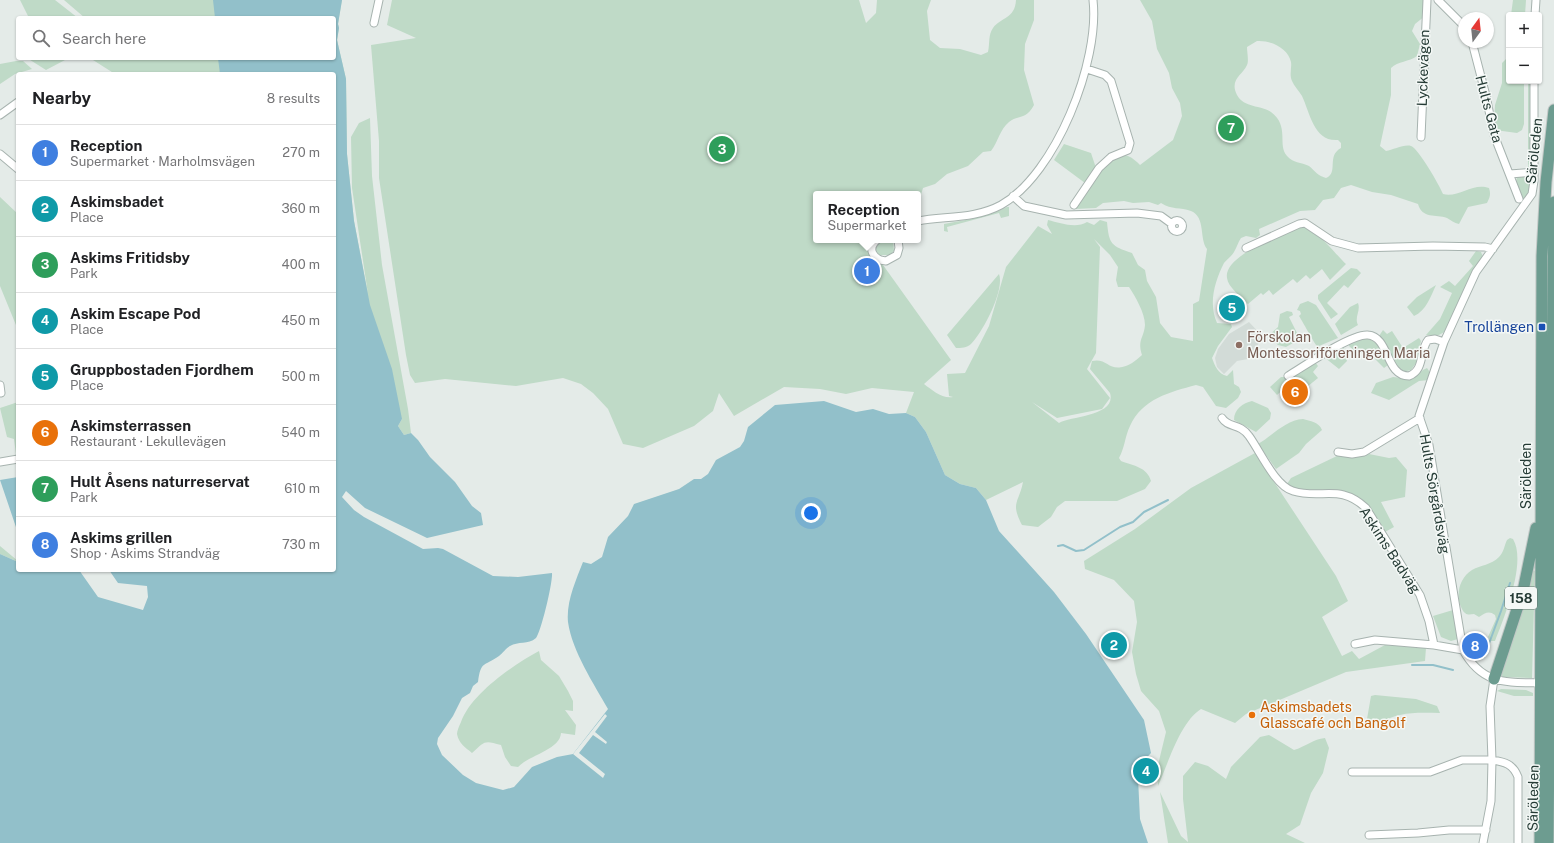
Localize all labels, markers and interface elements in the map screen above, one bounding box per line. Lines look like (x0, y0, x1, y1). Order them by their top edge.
north arrow (1458, 12, 1494, 48)
map controls (1506, 12, 1542, 84)
button: + (1506, 12, 1542, 48)
search box (16, 16, 336, 60)
icon: search (30, 27, 52, 49)
street label: Lyckevägen (1414, 29, 1432, 107)
text: Search here (62, 30, 146, 47)
button: − (1506, 48, 1542, 84)
street label: Hults Gata (1472, 73, 1506, 145)
text: Nearby (32, 88, 91, 108)
text: 8 results (267, 91, 320, 106)
pin: 7 (1218, 113, 1244, 143)
street label: Säröleden (1523, 117, 1545, 185)
pin: 3 (709, 134, 735, 164)
text: Reception (70, 137, 142, 154)
text: 1 (42, 145, 48, 160)
text: 270 m (282, 145, 320, 160)
text: Supermarket · Marholmsvägen (70, 154, 255, 169)
popup (813, 191, 921, 243)
text: Askimsbadet (70, 193, 164, 210)
text: 2 (41, 201, 49, 216)
text: 360 m (282, 201, 320, 216)
text: Reception (827, 201, 900, 218)
text: Place (70, 210, 104, 225)
text: Supermarket (827, 218, 907, 233)
text: Askims Fritidsby (70, 249, 190, 266)
pin: 1 (854, 256, 880, 286)
text: 3 (41, 257, 49, 272)
text: 400 m (282, 257, 320, 272)
text: Park (70, 266, 98, 281)
pin: 5 (1219, 293, 1245, 323)
text: Askim Escape Pod (70, 305, 201, 322)
text: 4 (41, 313, 49, 328)
text: 450 m (281, 313, 320, 328)
place label: Trollängen (1464, 319, 1534, 335)
text: Place (70, 322, 104, 337)
marker: Trollängen (1537, 322, 1547, 332)
place label: Förskolan Montessoriföreningen Maria (1247, 329, 1430, 361)
marker: Förskolan Montessoriföreningen Maria (1234, 340, 1244, 350)
text: Gruppbostaden Fjordhem (70, 361, 254, 378)
text: 5 (41, 369, 49, 384)
text: 500 m (281, 369, 320, 384)
pin: 6 (1282, 377, 1308, 407)
text: Place (70, 378, 104, 393)
text: Askimsterrassen (70, 417, 191, 434)
text: 6 (41, 425, 49, 440)
text: 540 m (281, 425, 320, 440)
street label: Hults Sörgårdsväg (1417, 433, 1453, 555)
text: Restaurant · Lekullevägen (70, 434, 226, 449)
street label: Säröleden (1518, 443, 1534, 509)
text: Hult Åsens naturreservat (70, 473, 250, 490)
text: 7 (41, 481, 49, 496)
text: 610 m (284, 481, 320, 496)
text: Park (70, 490, 98, 505)
your location (801, 503, 821, 523)
street label: Askims Badväg (1356, 504, 1424, 596)
text: Askims grillen (70, 529, 172, 546)
text: 8 (41, 537, 49, 552)
text: 730 m (282, 537, 320, 552)
text: Shop · Askims Strandväg (70, 546, 220, 561)
road number: 158 (1505, 587, 1537, 609)
pin: 2 (1101, 630, 1127, 660)
pin: 8 (1462, 631, 1488, 661)
place label: Askimsbadets Glasscafé och Bangolf (1260, 699, 1406, 731)
marker: Askimsbadets Glasscafé och Bangolf (1247, 710, 1257, 720)
pin: 4 (1133, 756, 1159, 786)
street label: Säröleden (1524, 765, 1542, 831)

